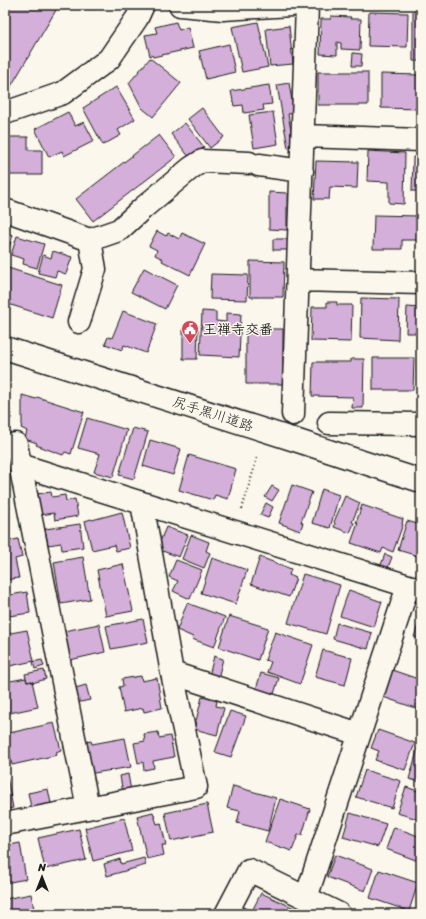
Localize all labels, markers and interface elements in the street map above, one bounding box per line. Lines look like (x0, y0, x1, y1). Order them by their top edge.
place label: 王禅寺交番 (203, 317, 273, 342)
public building icon: 王禅寺交番 (180, 319, 200, 344)
street label: 尻手黒川道路 (169, 389, 257, 439)
north arrow (22, 857, 62, 897)
text: N (37, 858, 46, 877)

